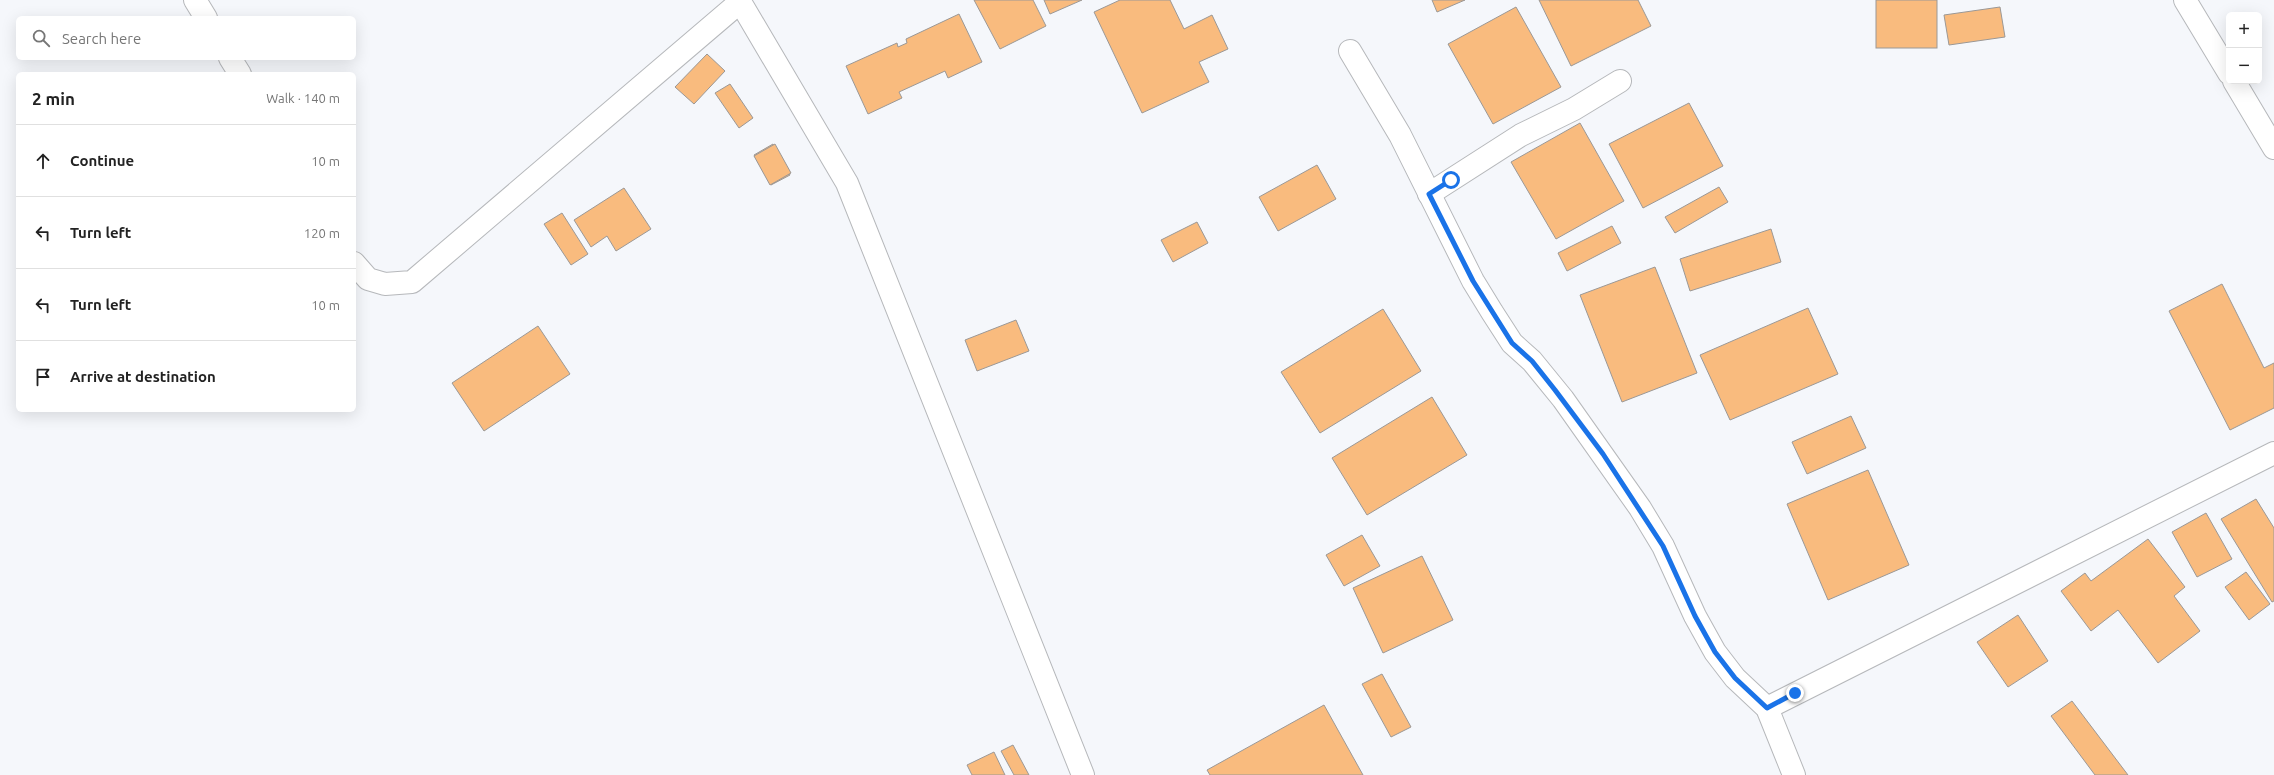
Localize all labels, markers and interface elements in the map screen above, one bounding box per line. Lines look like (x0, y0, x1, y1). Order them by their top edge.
map controls (2226, 12, 2262, 84)
button: + (2226, 12, 2262, 48)
search box (16, 16, 356, 60)
icon: search (30, 27, 52, 49)
text: Search here (62, 30, 141, 47)
button: − (2226, 48, 2262, 84)
text: 2 min (32, 89, 75, 108)
text: Walk · 140 m (266, 91, 340, 105)
icon: ahead (32, 150, 54, 172)
text: Continue (70, 152, 134, 169)
text: 10 m (311, 154, 340, 168)
route start (1442, 171, 1460, 189)
icon: left (32, 222, 54, 244)
text: Turn left (70, 224, 131, 241)
text: 120 m (304, 226, 340, 240)
icon: left (32, 294, 54, 316)
text: Turn left (70, 296, 131, 313)
text: 10 m (311, 298, 340, 312)
icon: arrive (32, 366, 54, 388)
text: Arrive at destination (70, 368, 216, 385)
route end (1786, 684, 1804, 702)

